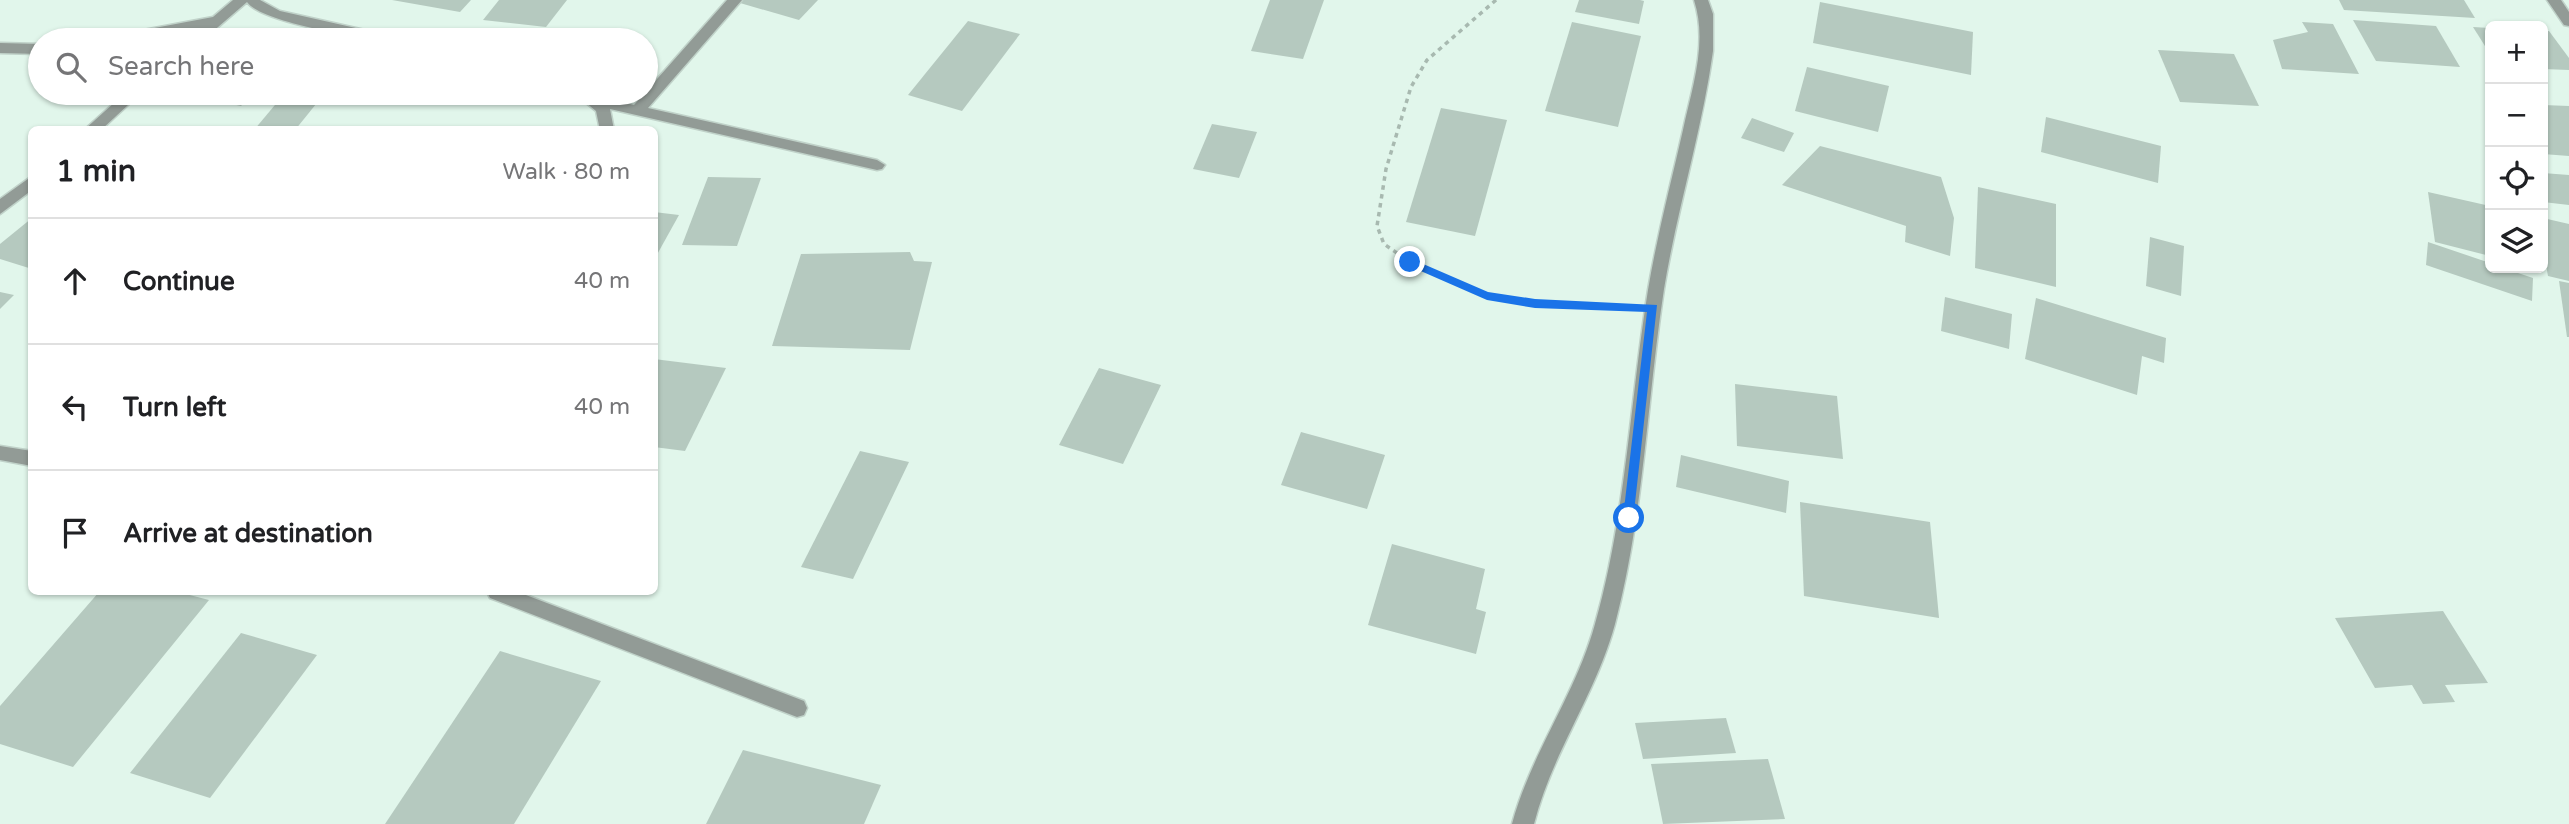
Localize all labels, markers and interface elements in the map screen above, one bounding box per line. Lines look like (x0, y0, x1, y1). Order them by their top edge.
map controls (2485, 21, 2548, 273)
button: + (2485, 21, 2548, 84)
search box (28, 28, 658, 105)
icon: search (52, 48, 90, 86)
text: Search here (108, 51, 254, 82)
button: − (2485, 84, 2548, 147)
button: locate (2485, 147, 2548, 210)
text: 1 min (56, 153, 136, 190)
text: Walk · 80 m (503, 158, 630, 186)
button: layers (2485, 210, 2548, 273)
route end (1394, 246, 1425, 277)
icon: ahead (56, 262, 94, 300)
text: Continue (123, 266, 235, 297)
text: 40 m (574, 267, 630, 295)
icon: left (56, 388, 94, 426)
text: Turn left (123, 392, 226, 423)
text: 40 m (574, 393, 630, 421)
route start (1613, 502, 1644, 533)
icon: arrive (56, 514, 94, 552)
text: Arrive at destination (123, 518, 373, 549)

